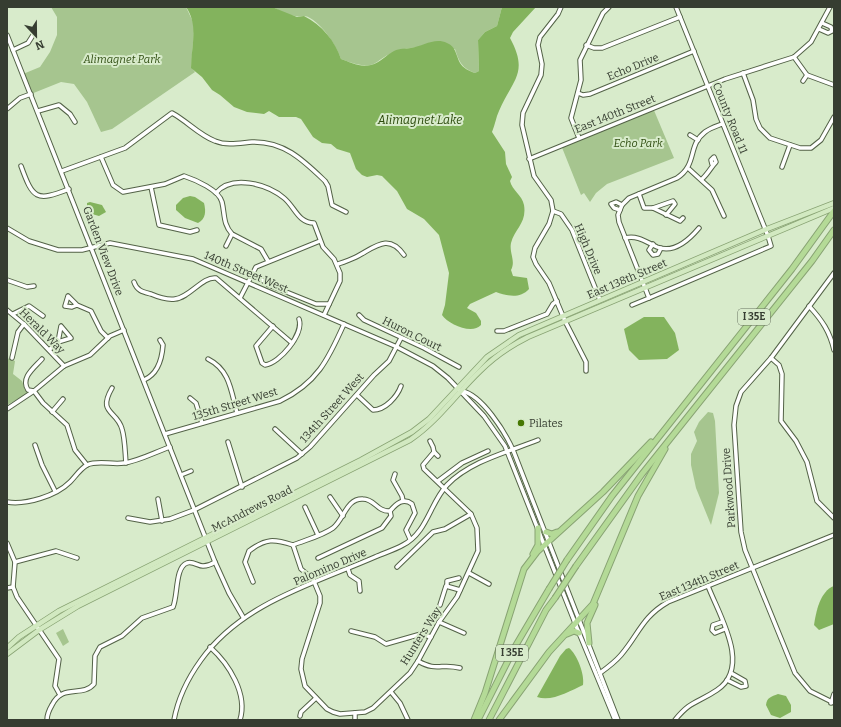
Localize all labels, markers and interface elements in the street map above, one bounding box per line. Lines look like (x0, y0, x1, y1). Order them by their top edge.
north arrow (16, 16, 56, 56)
text: N (33, 37, 46, 53)
street label: Echo Drive (605, 51, 661, 83)
park label: Alimagnet Park (82, 53, 162, 66)
street label: County Road 11 (710, 80, 750, 156)
street label: East 140th Street (573, 92, 657, 136)
water label: Alimagnet Lake (377, 113, 462, 127)
park label: Echo Park (613, 137, 664, 150)
street label: Garden View Drive (80, 205, 126, 297)
street label: High Drive (571, 222, 605, 276)
street label: 140th Street West (202, 248, 290, 296)
street label: East 138th Street (585, 256, 669, 302)
street label: Herald Way (17, 306, 68, 357)
road number: I 35E (738, 309, 770, 325)
street label: Huron Court (380, 314, 444, 354)
street label: 134th Street West (297, 371, 367, 445)
street label: 135th Street West (191, 385, 279, 423)
place label: Pilates (529, 417, 563, 430)
marker: Pilates (516, 418, 526, 428)
street label: Parkwood Drive (720, 448, 738, 528)
street label: McAndrews Road (210, 483, 295, 535)
street label: Palomino Drive (291, 546, 369, 588)
street label: East 134th Street (657, 558, 741, 604)
street label: Hunters Way (398, 604, 444, 668)
road number: I 35E (496, 645, 528, 661)

